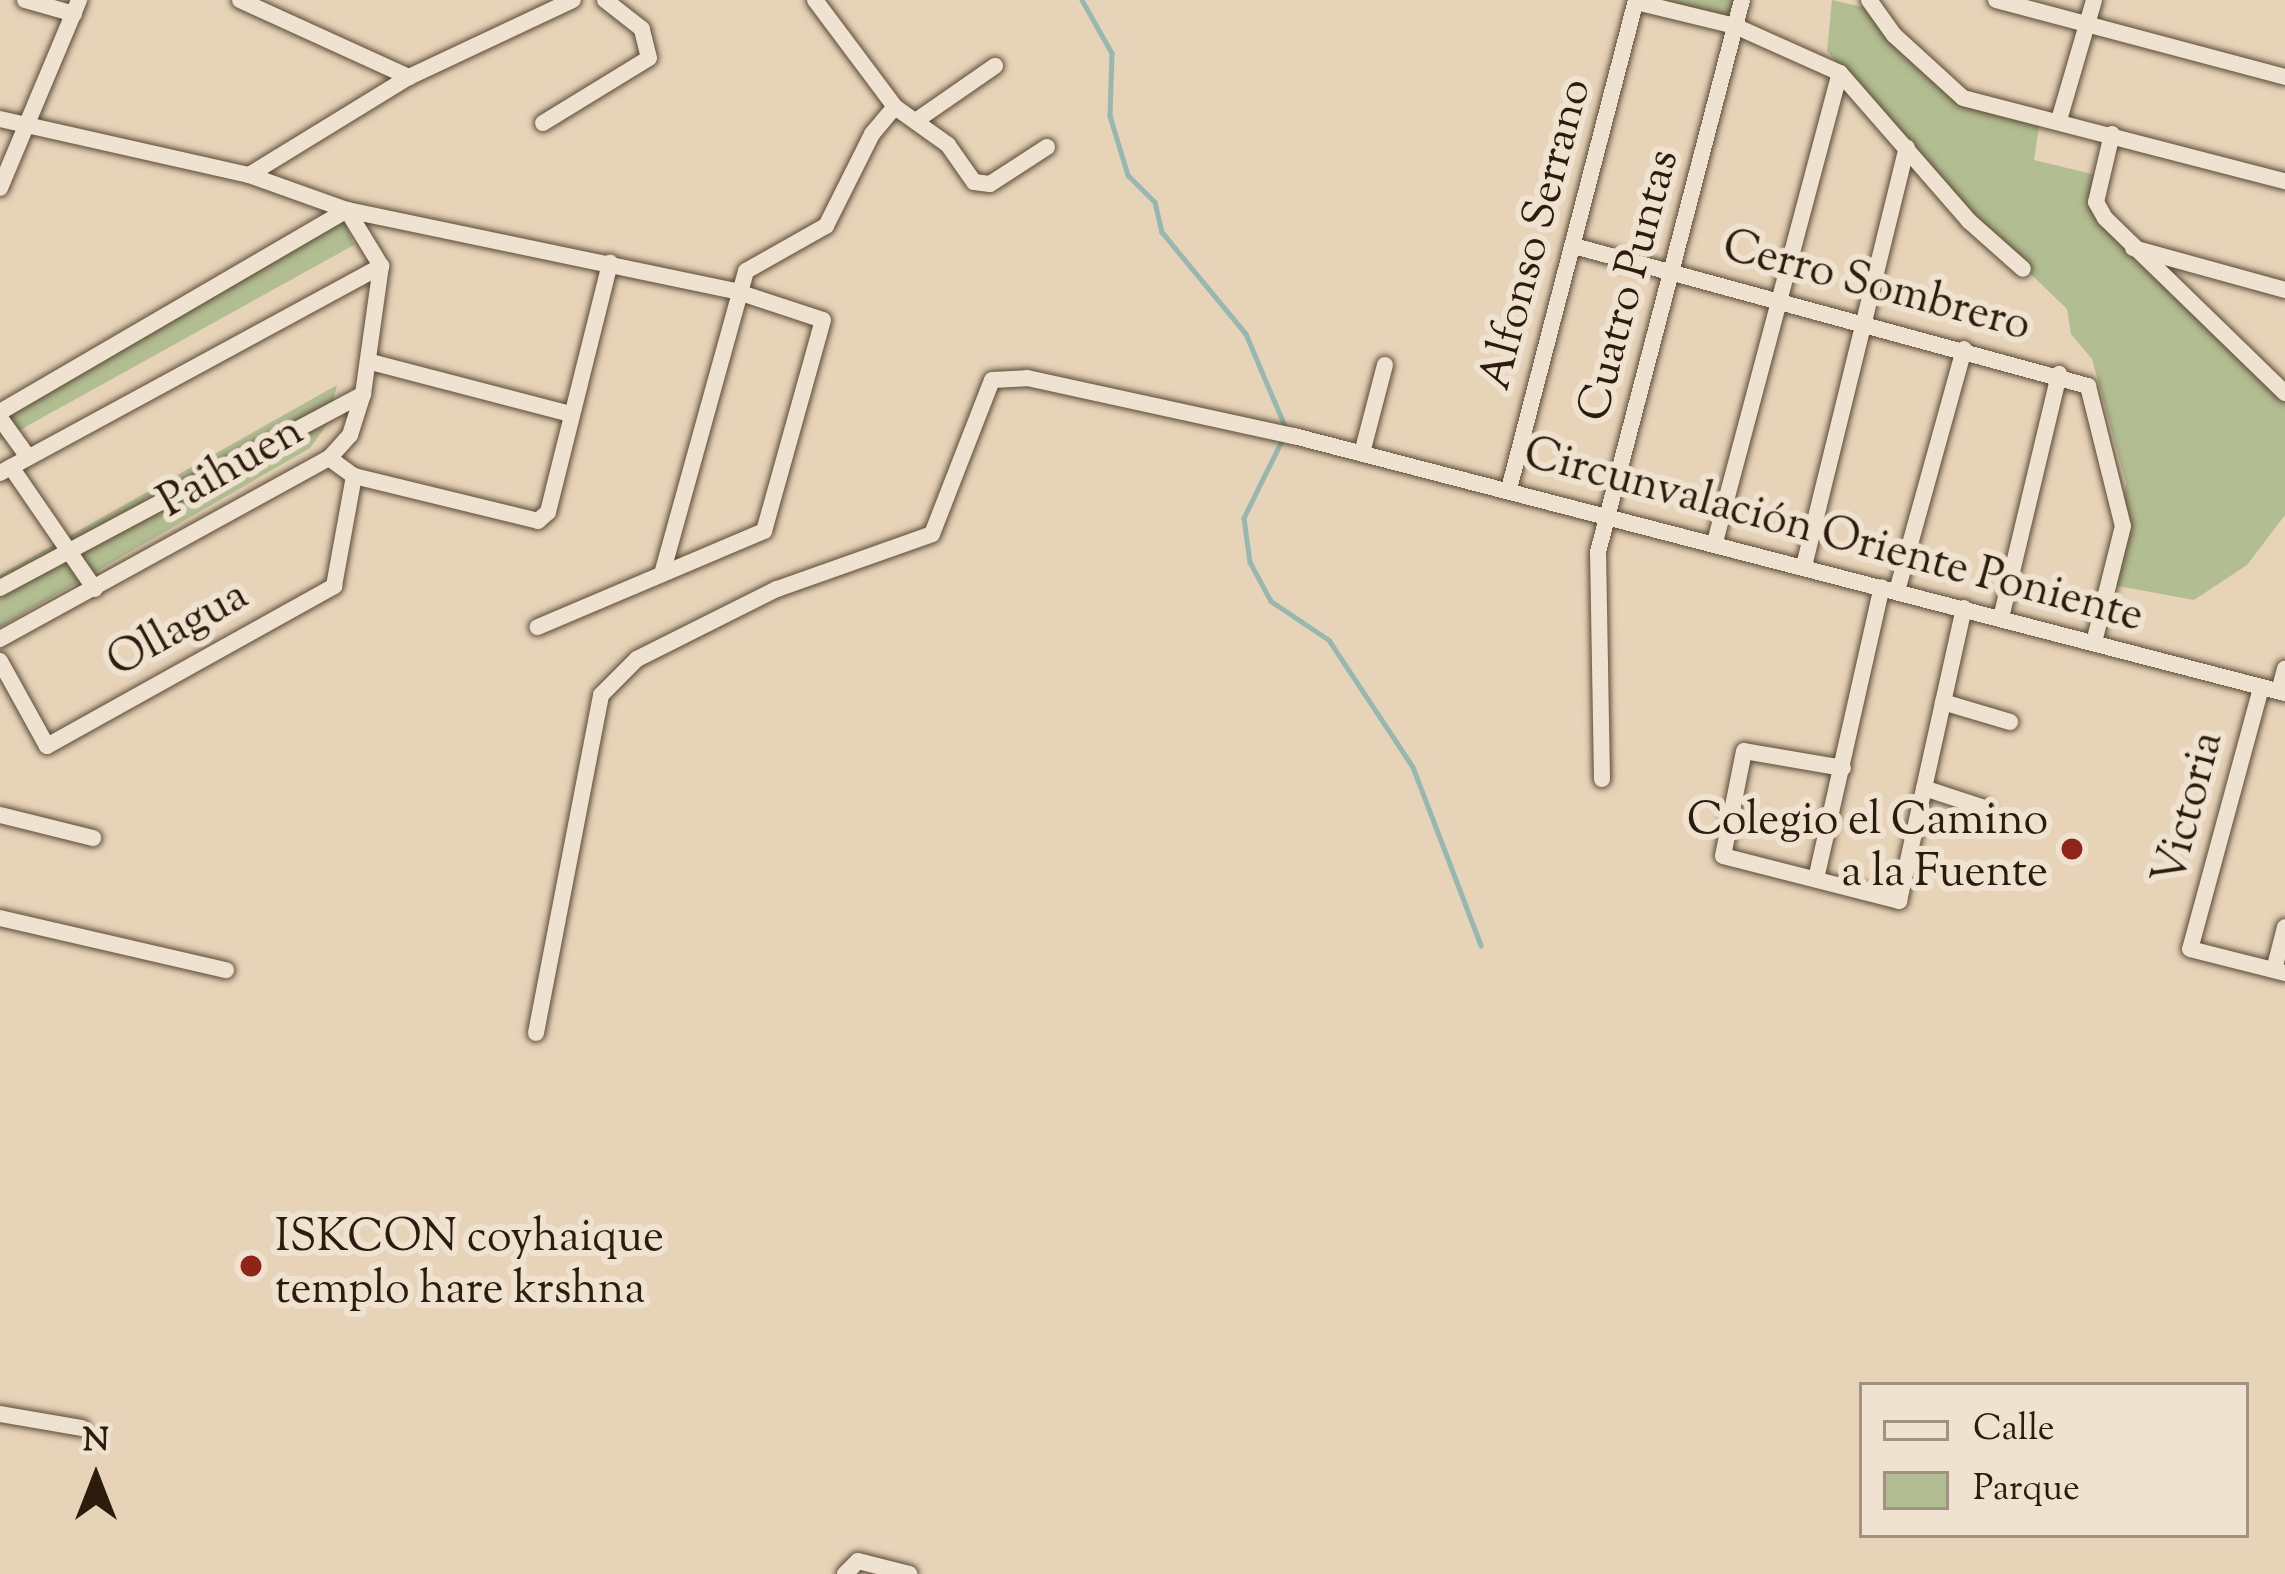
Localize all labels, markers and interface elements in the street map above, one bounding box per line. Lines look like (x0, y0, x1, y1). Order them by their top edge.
street label: Alfonso Serrano (1471, 74, 1605, 396)
street label: Cuatro Puntas (1569, 144, 1693, 428)
street label: Cerro Sombrero (1716, 221, 2036, 355)
street label: Paihuen (150, 406, 314, 532)
street label: Circunvalación Oriente Poniente (1517, 428, 2149, 646)
street label: Ollagua (99, 570, 259, 692)
street label: Victoria (2145, 726, 2237, 892)
place label: Colegio el Camino a la Fuente (1687, 796, 2048, 902)
marker: Colegio el Camino a la Fuente (2059, 836, 2085, 862)
place label: ISKCON coyhaique templo hare krshna (275, 1213, 664, 1319)
marker: ISKCON coyhaique templo hare krshna (238, 1253, 264, 1279)
legend (1859, 1382, 2249, 1538)
text: Calle (1973, 1404, 2055, 1456)
north arrow (36, 1418, 156, 1538)
text: N (83, 1418, 109, 1466)
text: Parque (1973, 1464, 2080, 1516)

